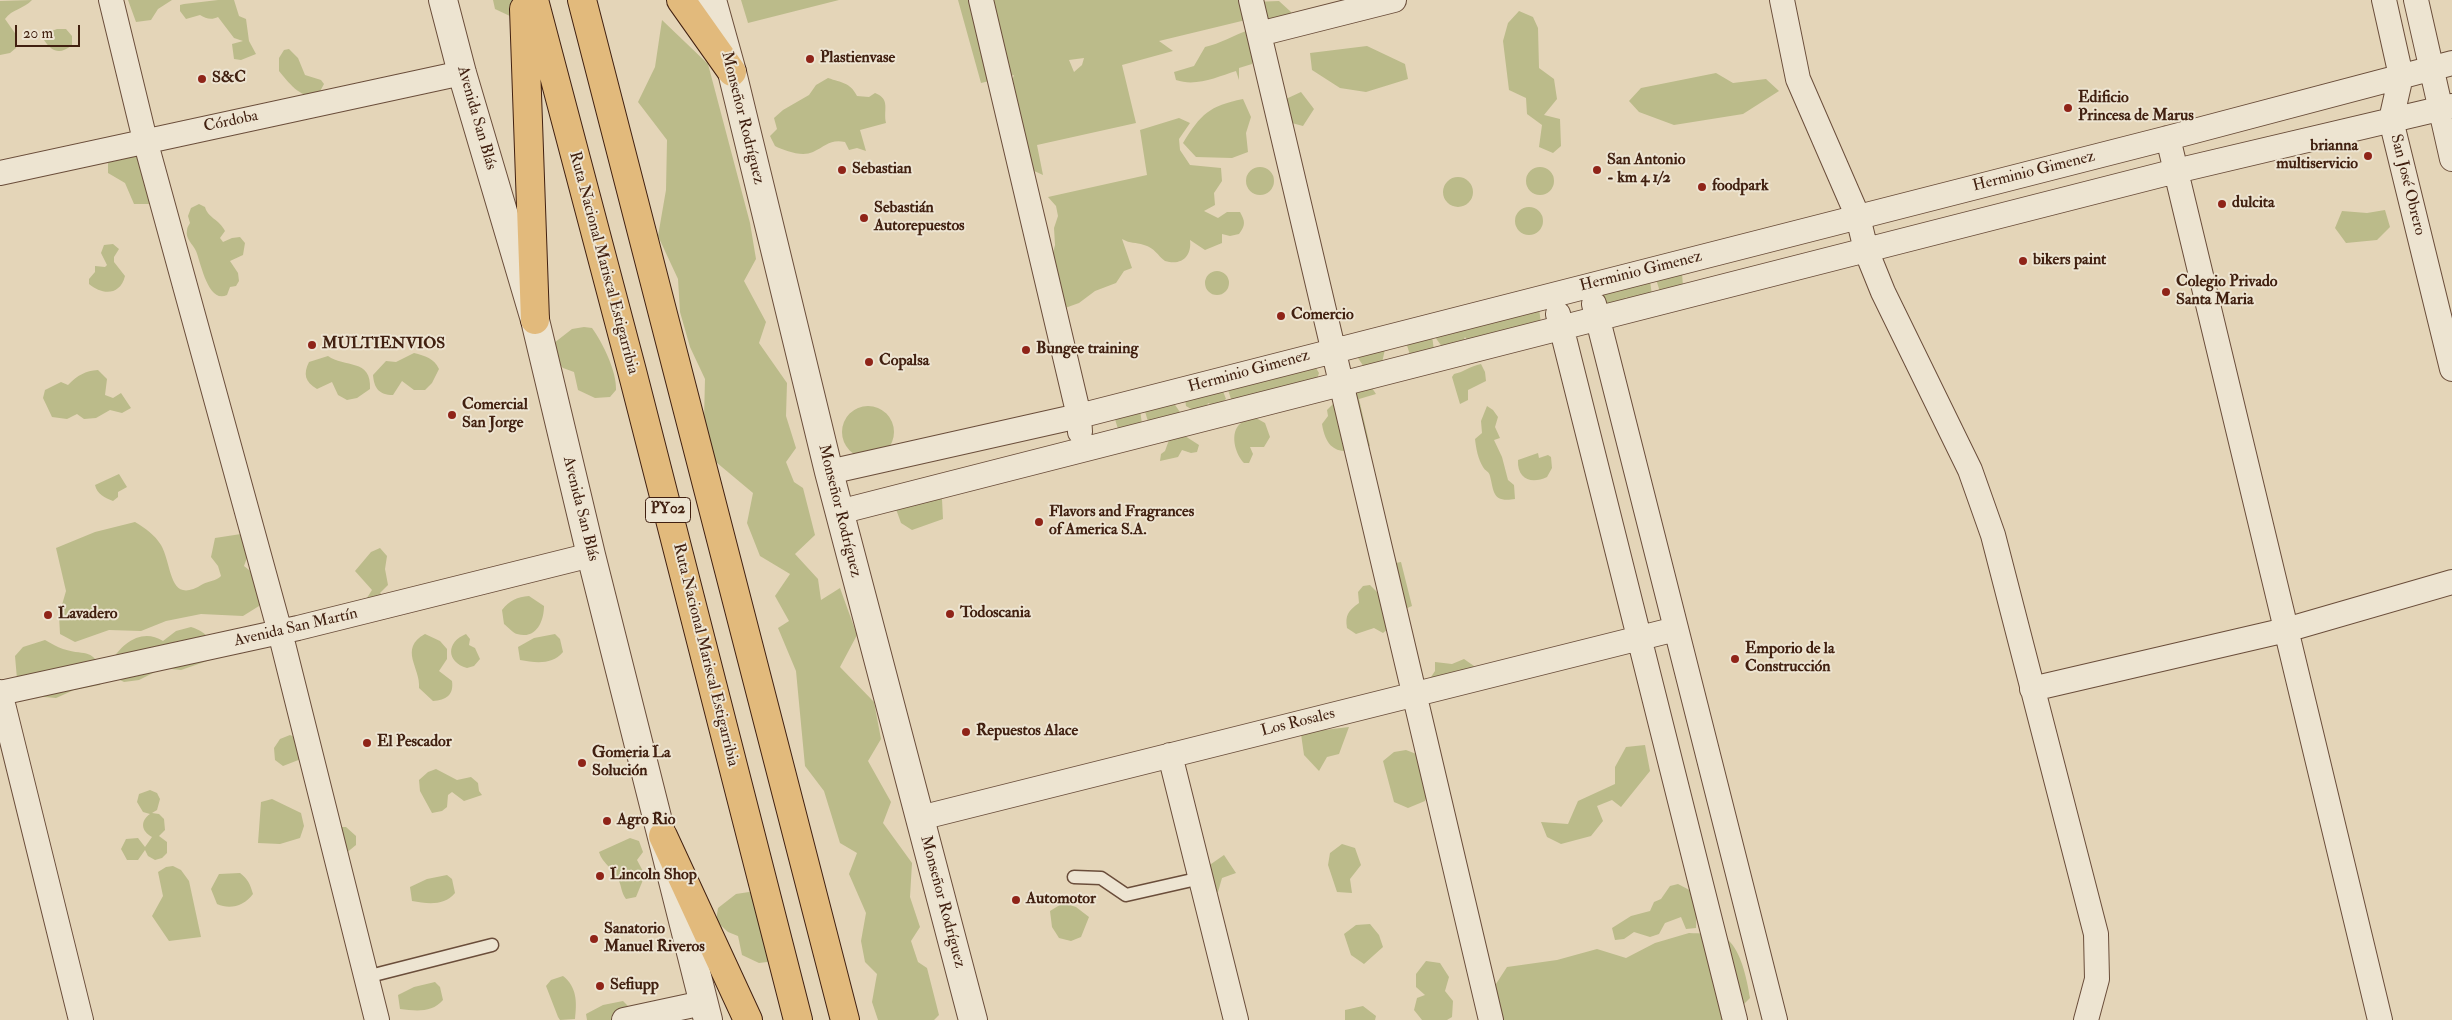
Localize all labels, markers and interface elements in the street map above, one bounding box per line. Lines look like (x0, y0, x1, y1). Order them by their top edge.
scale bar (18, 15, 82, 47)
text: 20 m (23, 24, 53, 43)
place label: Plastienvase (820, 49, 895, 69)
street label: Monseñor Rodríguez (716, 50, 768, 186)
marker: Plastienvase (804, 53, 816, 65)
street label: Avenida San Blás (452, 64, 500, 172)
place label: S&C (212, 69, 246, 89)
marker: S&C (196, 73, 208, 85)
place label: Edificio Princesa de Marus (2078, 89, 2194, 127)
marker: Edificio Princesa de Marus (2062, 102, 2074, 114)
street label: Córdoba (202, 107, 260, 137)
street label: San José Obrero (2385, 132, 2429, 238)
place label: brianna multiservicio (2276, 137, 2358, 175)
street label: Herminio Gimenez (1971, 148, 2097, 196)
street label: Ruta Nacional Mariscal Estigarribia (564, 150, 642, 376)
marker: brianna multiservicio (2362, 150, 2374, 162)
place label: San Antonio - km 4 1/2 (1607, 151, 1685, 189)
place label: Sebastian (852, 160, 912, 180)
marker: Sebastian (836, 164, 848, 176)
marker: San Antonio - km 4 1/2 (1591, 164, 1603, 176)
place label: foodpark (1712, 177, 1769, 197)
marker: foodpark (1696, 181, 1708, 193)
place label: dulcita (2232, 194, 2275, 214)
marker: dulcita (2216, 198, 2228, 210)
place label: Sebastián Autorepuestos (874, 199, 965, 237)
marker: Sebastián Autorepuestos (858, 212, 870, 224)
street label: Herminio Gimenez (1578, 248, 1704, 296)
place label: bikers paint (2033, 251, 2106, 271)
marker: bikers paint (2017, 255, 2029, 267)
place label: Colegio Privado Santa Maria (2176, 273, 2278, 311)
marker: Colegio Privado Santa Maria (2160, 286, 2172, 298)
place label: Comercio (1291, 306, 1354, 326)
marker: Comercio (1275, 310, 1287, 322)
place label: MULTIENVIOS (322, 335, 445, 355)
marker: MULTIENVIOS (306, 339, 318, 351)
place label: Bungee training (1036, 340, 1138, 360)
marker: Bungee training (1020, 344, 1032, 356)
street label: Herminio Gimenez (1186, 347, 1312, 397)
place label: Copalsa (879, 352, 929, 372)
marker: Copalsa (863, 356, 875, 368)
place label: Comercial San Jorge (462, 396, 528, 434)
marker: Comercial San Jorge (446, 409, 458, 421)
street label: Monseñor Rodríguez (813, 443, 865, 579)
street label: Avenida San Blás (558, 455, 602, 563)
road number: PY02 (646, 498, 690, 522)
place label: Flavors and Fragrances of America S.A. (1049, 503, 1194, 541)
marker: Flavors and Fragrances of America S.A. (1033, 516, 1045, 528)
street label: Ruta Nacional Mariscal Estigarribia (668, 541, 742, 769)
street label: Avenida San Martín (232, 604, 360, 652)
place label: Todoscania (960, 604, 1031, 624)
place label: Lavadero (58, 605, 118, 625)
marker: Todoscania (944, 608, 956, 620)
marker: Lavadero (42, 609, 54, 621)
place label: Emporio de la Construcción (1745, 640, 1834, 678)
marker: Emporio de la Construcción (1729, 653, 1741, 665)
street label: Los Rosales (1259, 705, 1337, 741)
place label: Repuestos Alace (976, 722, 1078, 742)
marker: Repuestos Alace (960, 726, 972, 738)
place label: El Pescador (377, 733, 452, 753)
marker: El Pescador (361, 737, 373, 749)
place label: Gomeria La Solución (592, 744, 671, 782)
marker: Gomeria La Solución (576, 757, 588, 769)
place label: Agro Rio (617, 811, 675, 831)
marker: Agro Rio (601, 815, 613, 827)
street label: Monseñor Rodríguez (915, 834, 969, 970)
place label: Lincoln Shop (610, 866, 697, 886)
marker: Lincoln Shop (594, 870, 606, 882)
place label: Automotor (1026, 890, 1096, 910)
marker: Automotor (1010, 894, 1022, 906)
place label: Sanatorio Manuel Riveros (604, 920, 705, 958)
marker: Sanatorio Manuel Riveros (588, 933, 600, 945)
place label: Sefiupp (610, 976, 659, 996)
marker: Sefiupp (594, 980, 606, 992)

